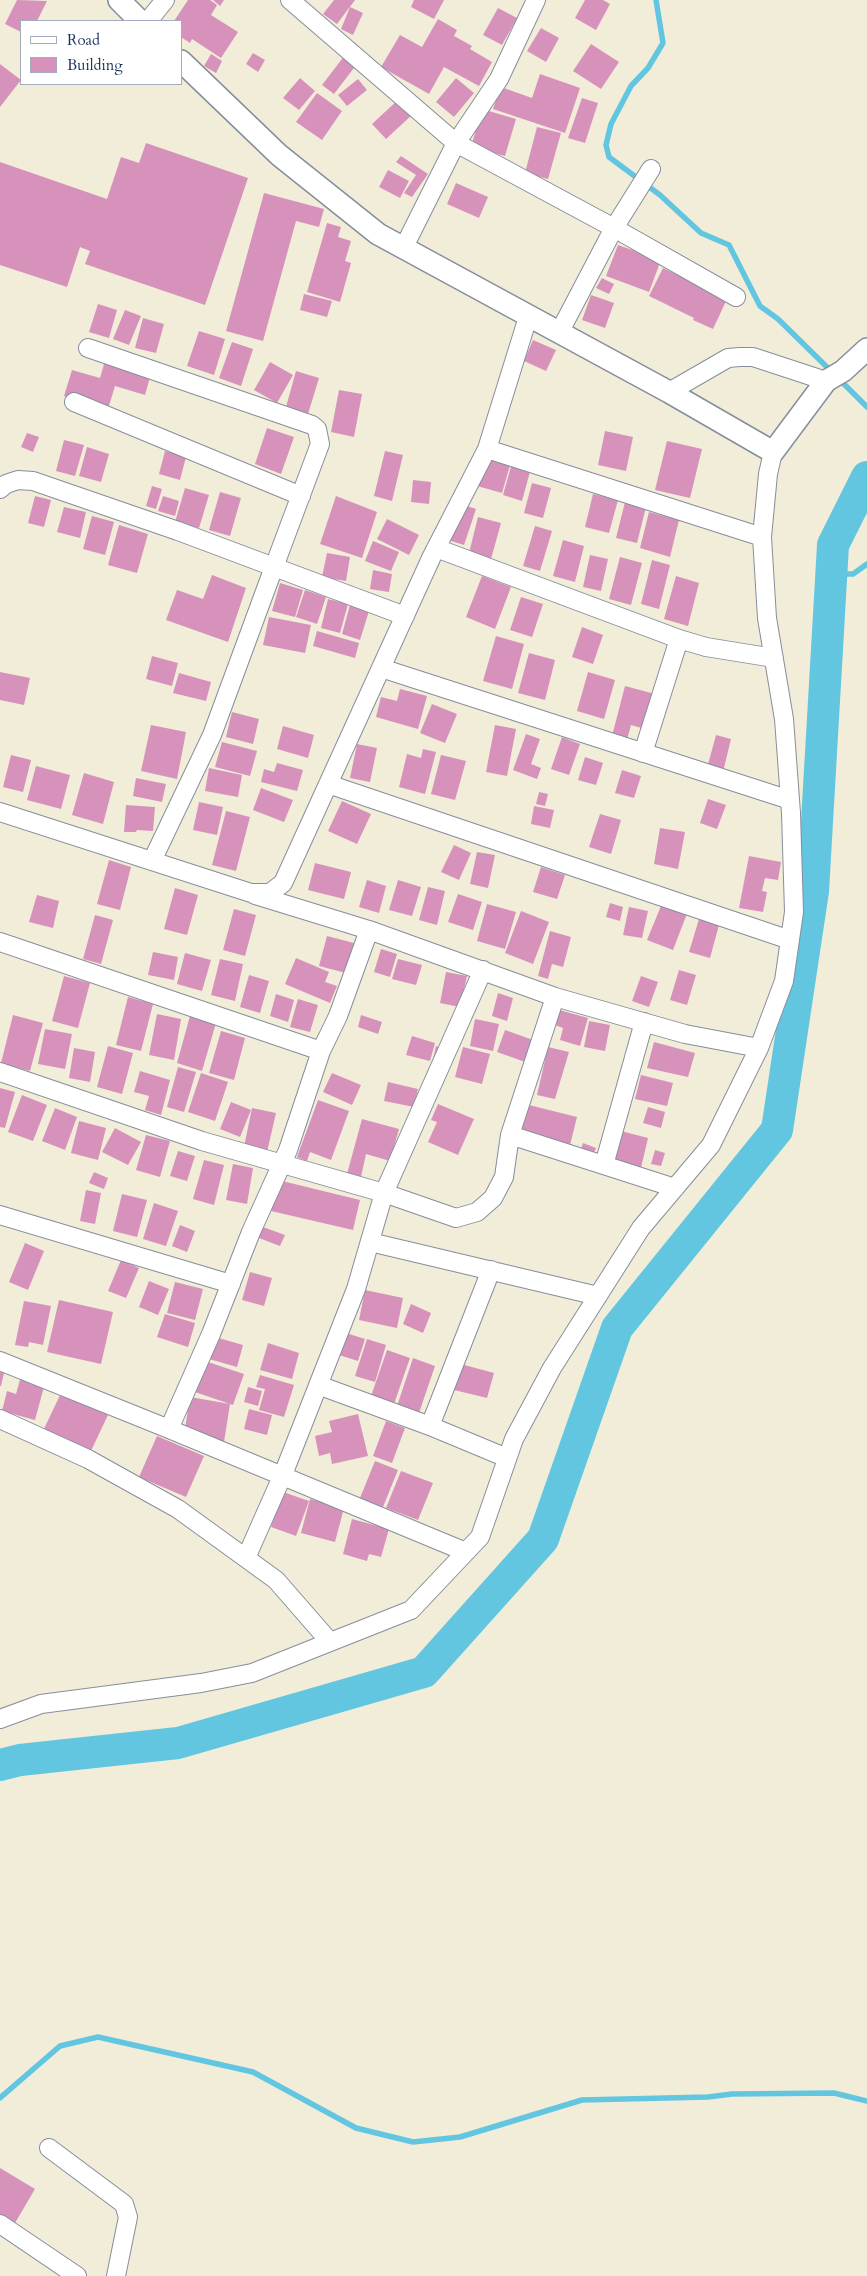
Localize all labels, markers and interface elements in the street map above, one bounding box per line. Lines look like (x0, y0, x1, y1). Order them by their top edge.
legend (20, 20, 182, 85)
text: Road (67, 30, 100, 50)
text: Building (67, 55, 123, 75)

